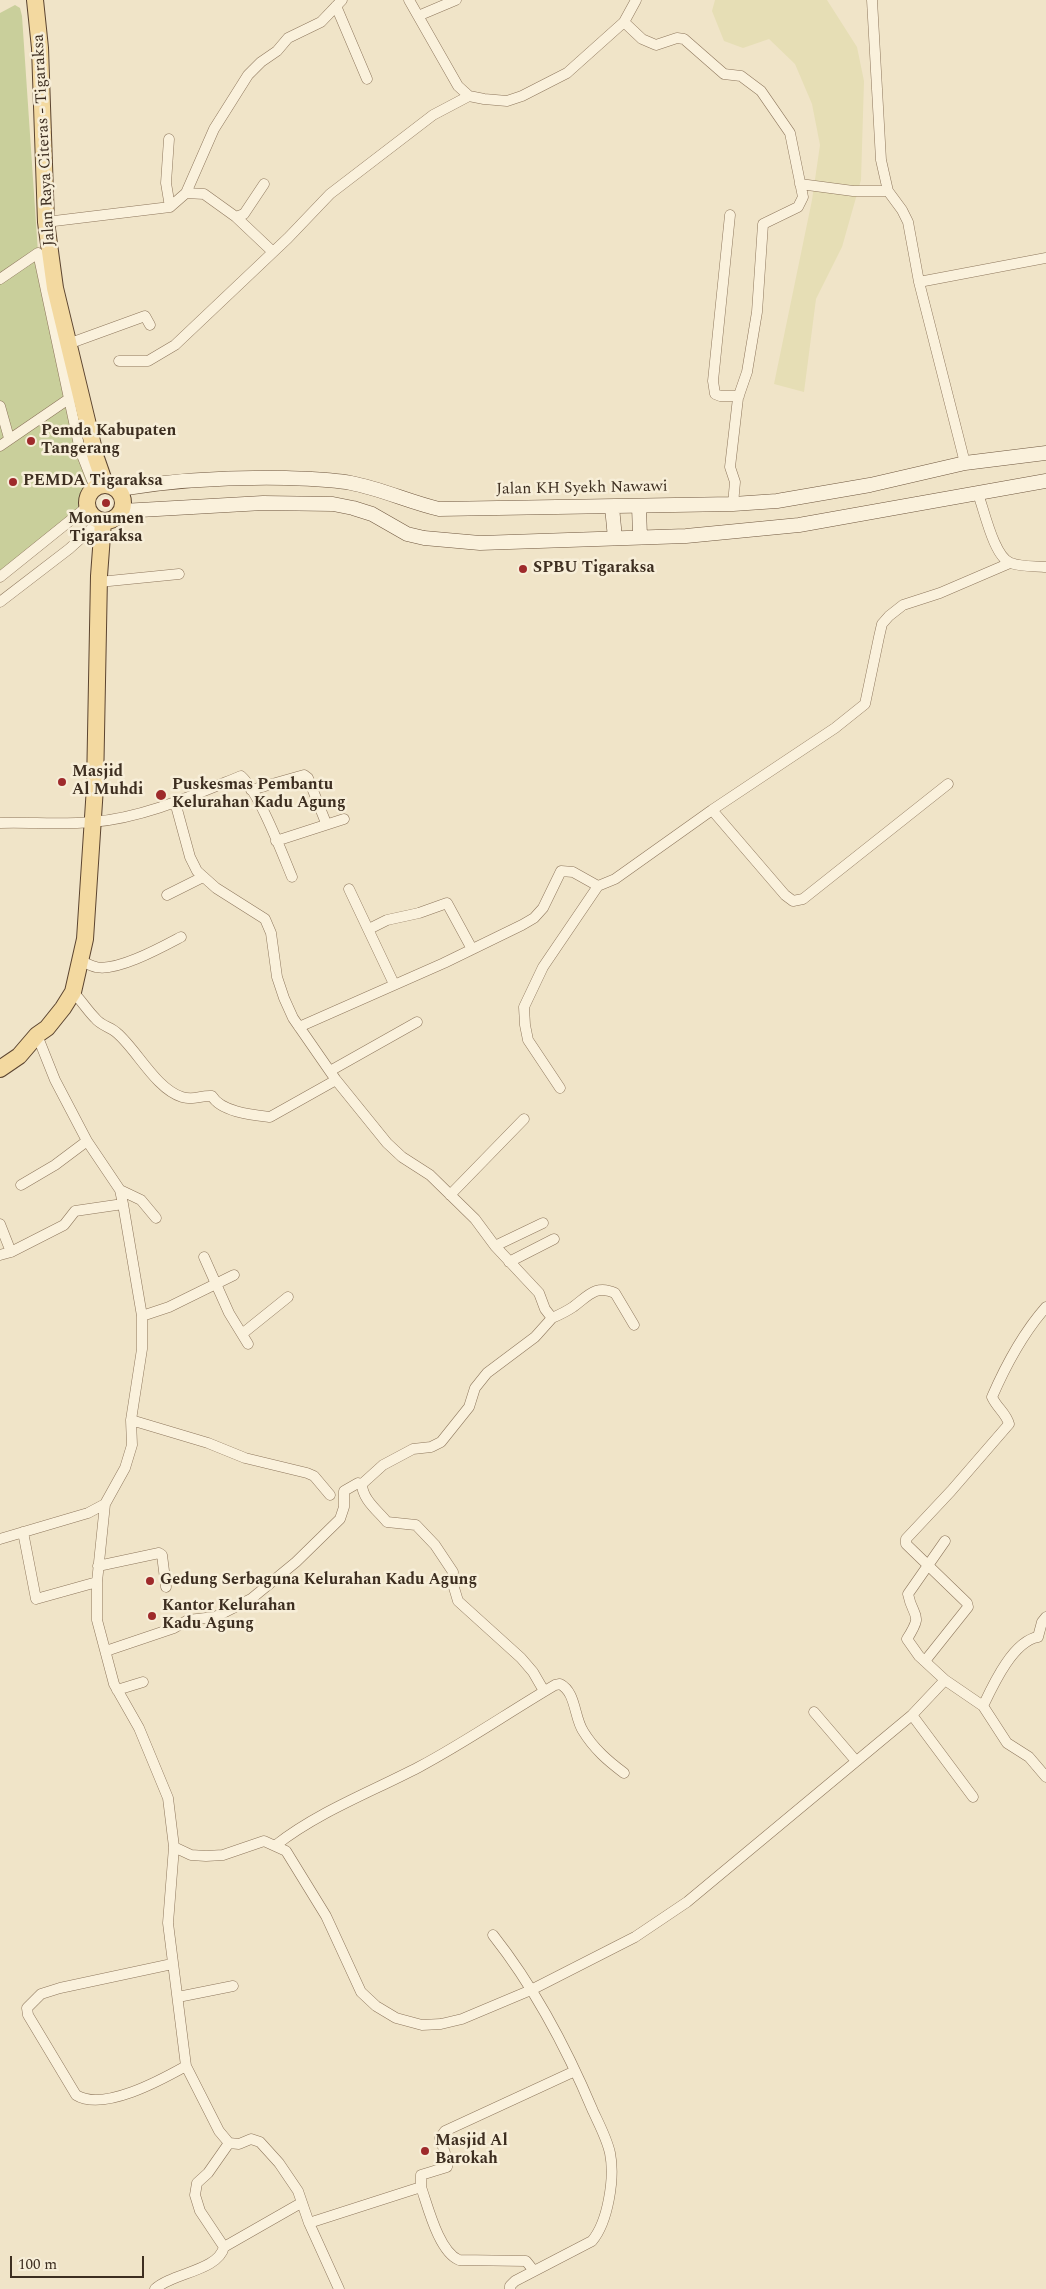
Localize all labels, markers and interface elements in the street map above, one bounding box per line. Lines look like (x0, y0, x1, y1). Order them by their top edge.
street label: Jalan Raya Citeras - Tigaraksa (30, 33, 60, 247)
place label: Pemda Kabupaten Tangerang (41, 422, 176, 460)
marker: Pemda Kabupaten Tangerang (25, 435, 37, 447)
place label: PEMDA Tigaraksa (23, 472, 163, 492)
marker: PEMDA Tigaraksa (7, 476, 19, 488)
street label: Jalan KH Syekh Nawawi (496, 478, 668, 500)
marker: Monumen Tigaraksa (100, 497, 112, 509)
place label: Monumen Tigaraksa (68, 510, 144, 548)
place label: SPBU Tigaraksa (533, 559, 655, 579)
marker: SPBU Tigaraksa (517, 563, 529, 575)
place label: Masjid Al Muhdi (72, 763, 143, 801)
marker: Masjid Al Muhdi (56, 776, 68, 788)
place label: Puskesmas Pembantu Kelurahan Kadu Agung (172, 776, 346, 814)
marker: Puskesmas Pembantu Kelurahan Kadu Agung (154, 788, 168, 802)
place label: Gedung Serbaguna Kelurahan Kadu Agung (160, 1571, 477, 1591)
marker: Gedung Serbaguna Kelurahan Kadu Agung (144, 1575, 156, 1587)
place label: Kantor Kelurahan Kadu Agung (162, 1597, 296, 1635)
marker: Kantor Kelurahan Kadu Agung (146, 1610, 158, 1622)
place label: Masjid Al Barokah (435, 2132, 508, 2170)
marker: Masjid Al Barokah (419, 2145, 431, 2157)
scale bar (12, 2246, 146, 2278)
text: 100 m (18, 2253, 57, 2276)

